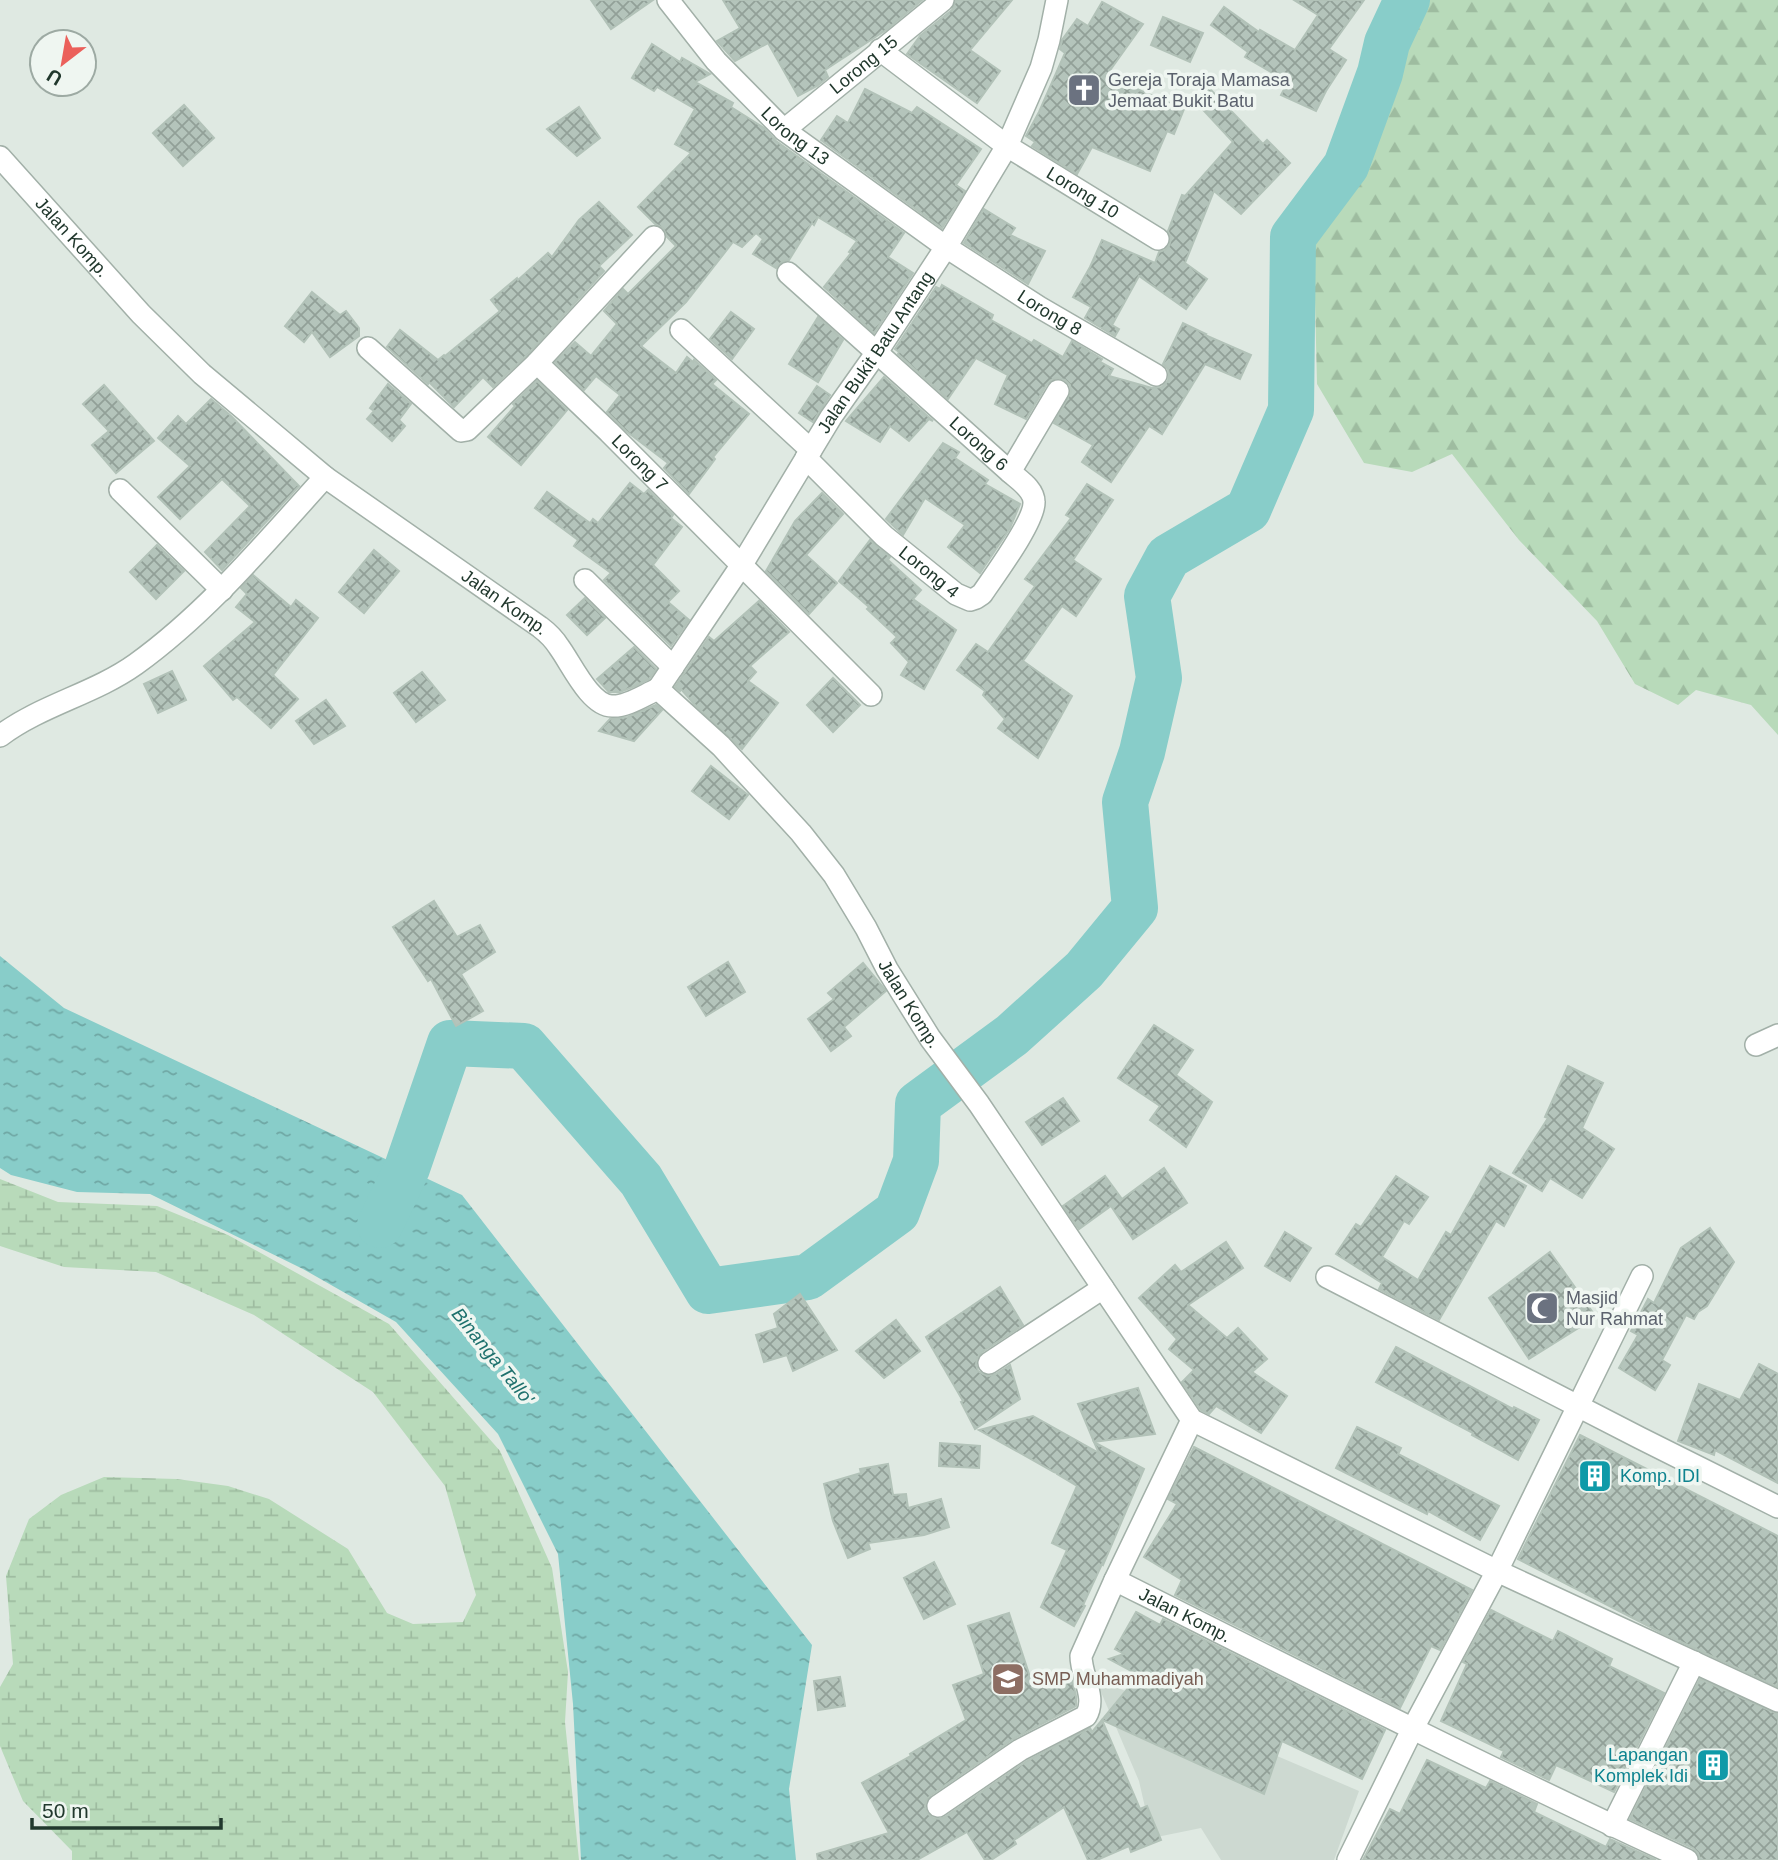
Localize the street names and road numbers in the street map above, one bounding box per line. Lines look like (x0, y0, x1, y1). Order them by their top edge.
street label: Lorong 15 (826, 31, 901, 98)
street label: Lorong 13 (757, 103, 833, 169)
street label: Lorong 10 (1043, 163, 1122, 222)
street label: Jalan Komp. (31, 193, 113, 281)
street label: Jalan Bukit Batu Antang (814, 267, 937, 437)
street label: Lorong 8 (1014, 286, 1085, 340)
street label: Lorong 6 (945, 413, 1012, 475)
street label: Lorong 7 (608, 431, 672, 495)
street label: Lorong 4 (895, 542, 963, 602)
street label: Jalan Komp. (458, 565, 552, 639)
street label: Jalan Komp. (874, 957, 944, 1052)
street label: Jalan Komp. (1136, 1584, 1234, 1647)

